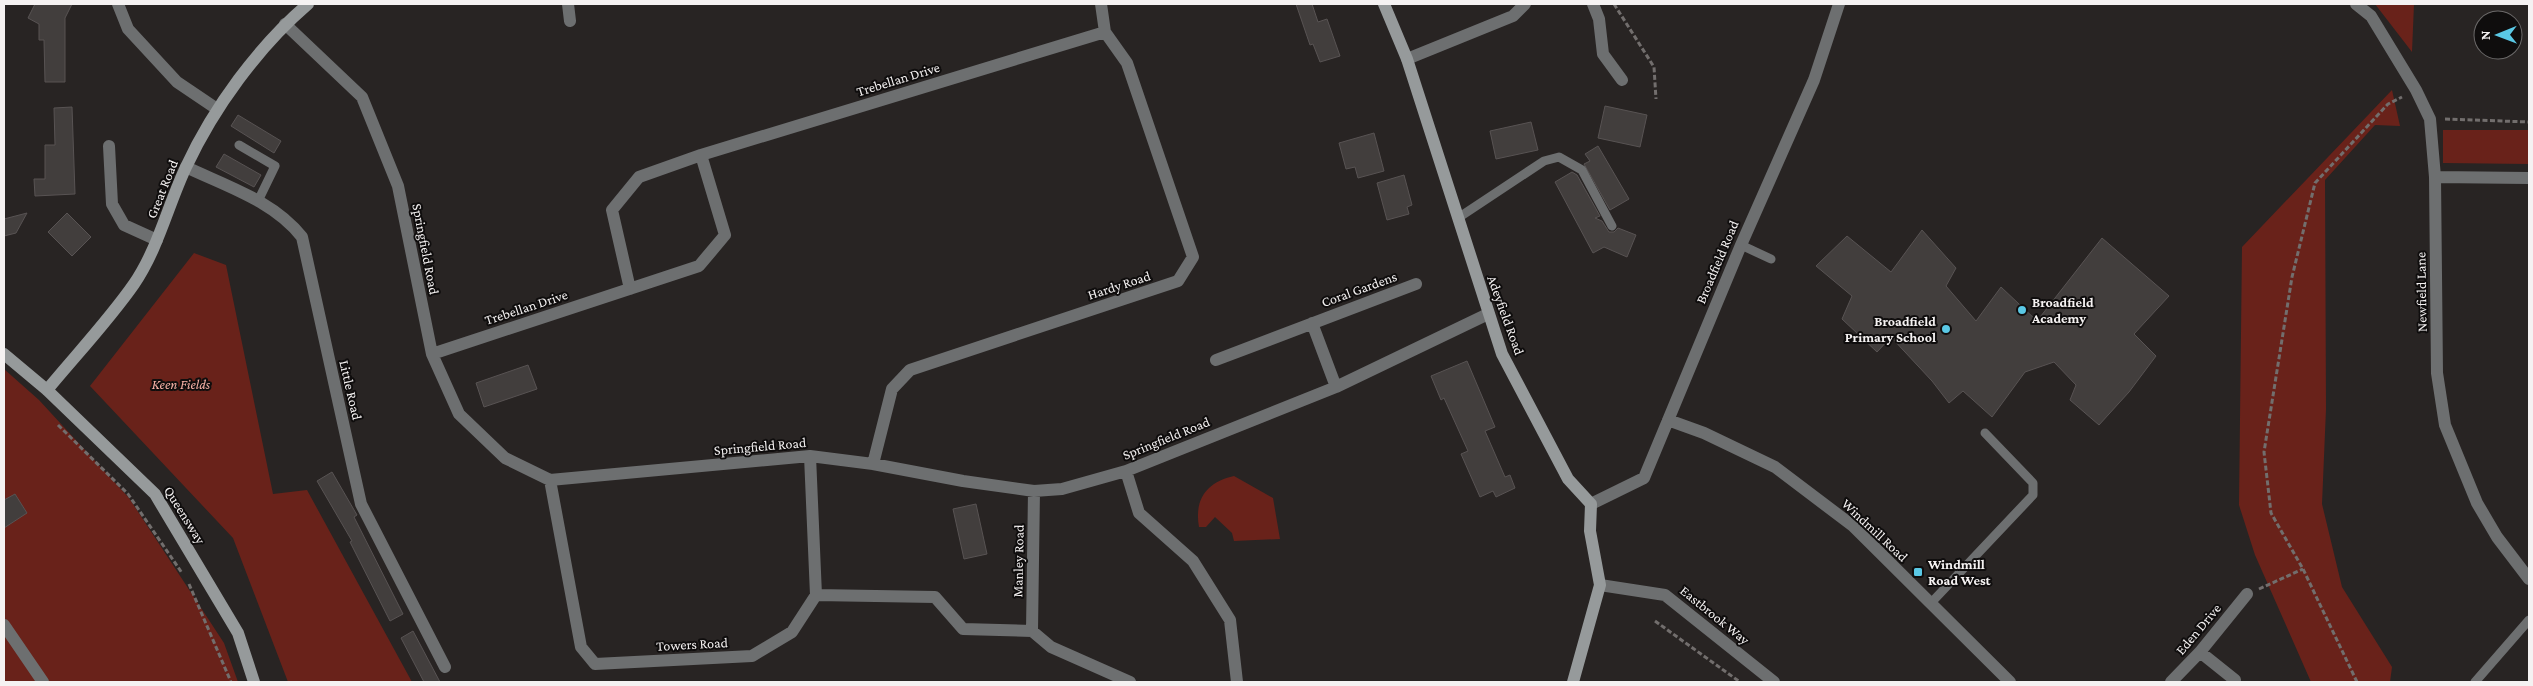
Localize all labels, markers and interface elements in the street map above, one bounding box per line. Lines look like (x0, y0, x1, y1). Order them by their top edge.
north arrow (2473, 10, 2523, 60)
text: N (2477, 30, 2493, 40)
street label: Trebellan Drive (854, 59, 942, 99)
street label: Great Road (143, 157, 181, 221)
street label: Springfield Road (409, 202, 443, 297)
street label: Broadfield Road (1692, 217, 1742, 306)
street label: Newfield Lane (2412, 252, 2430, 332)
street label: Hardy Road (1086, 267, 1153, 303)
street label: Coral Gardens (1319, 268, 1399, 310)
street label: Adeyfield Road (1484, 273, 1528, 358)
street label: Trebellan Drive (483, 286, 569, 328)
place label: Broadfield Academy (2031, 294, 2094, 326)
marker: Broadfield Academy (2016, 304, 2028, 316)
place label: Broadfield Primary School (1845, 313, 1936, 345)
marker: Broadfield Primary School (1940, 323, 1952, 335)
street label: Little Road (336, 359, 366, 422)
park label: Keen Fields (152, 376, 211, 392)
street label: Springfield Road (1120, 413, 1212, 463)
street label: Springfield Road (713, 434, 807, 458)
street label: Queensway (161, 483, 209, 547)
street label: Windmill Road (1839, 495, 1912, 565)
street label: Manley Road (1009, 524, 1027, 598)
place label: Windmill Road West (1927, 556, 1992, 588)
marker: Windmill Road West (1912, 566, 1924, 578)
street label: Eastbrook Way (1677, 582, 1753, 648)
street label: Eden Drive (2172, 600, 2224, 658)
street label: Towers Road (656, 634, 729, 654)

